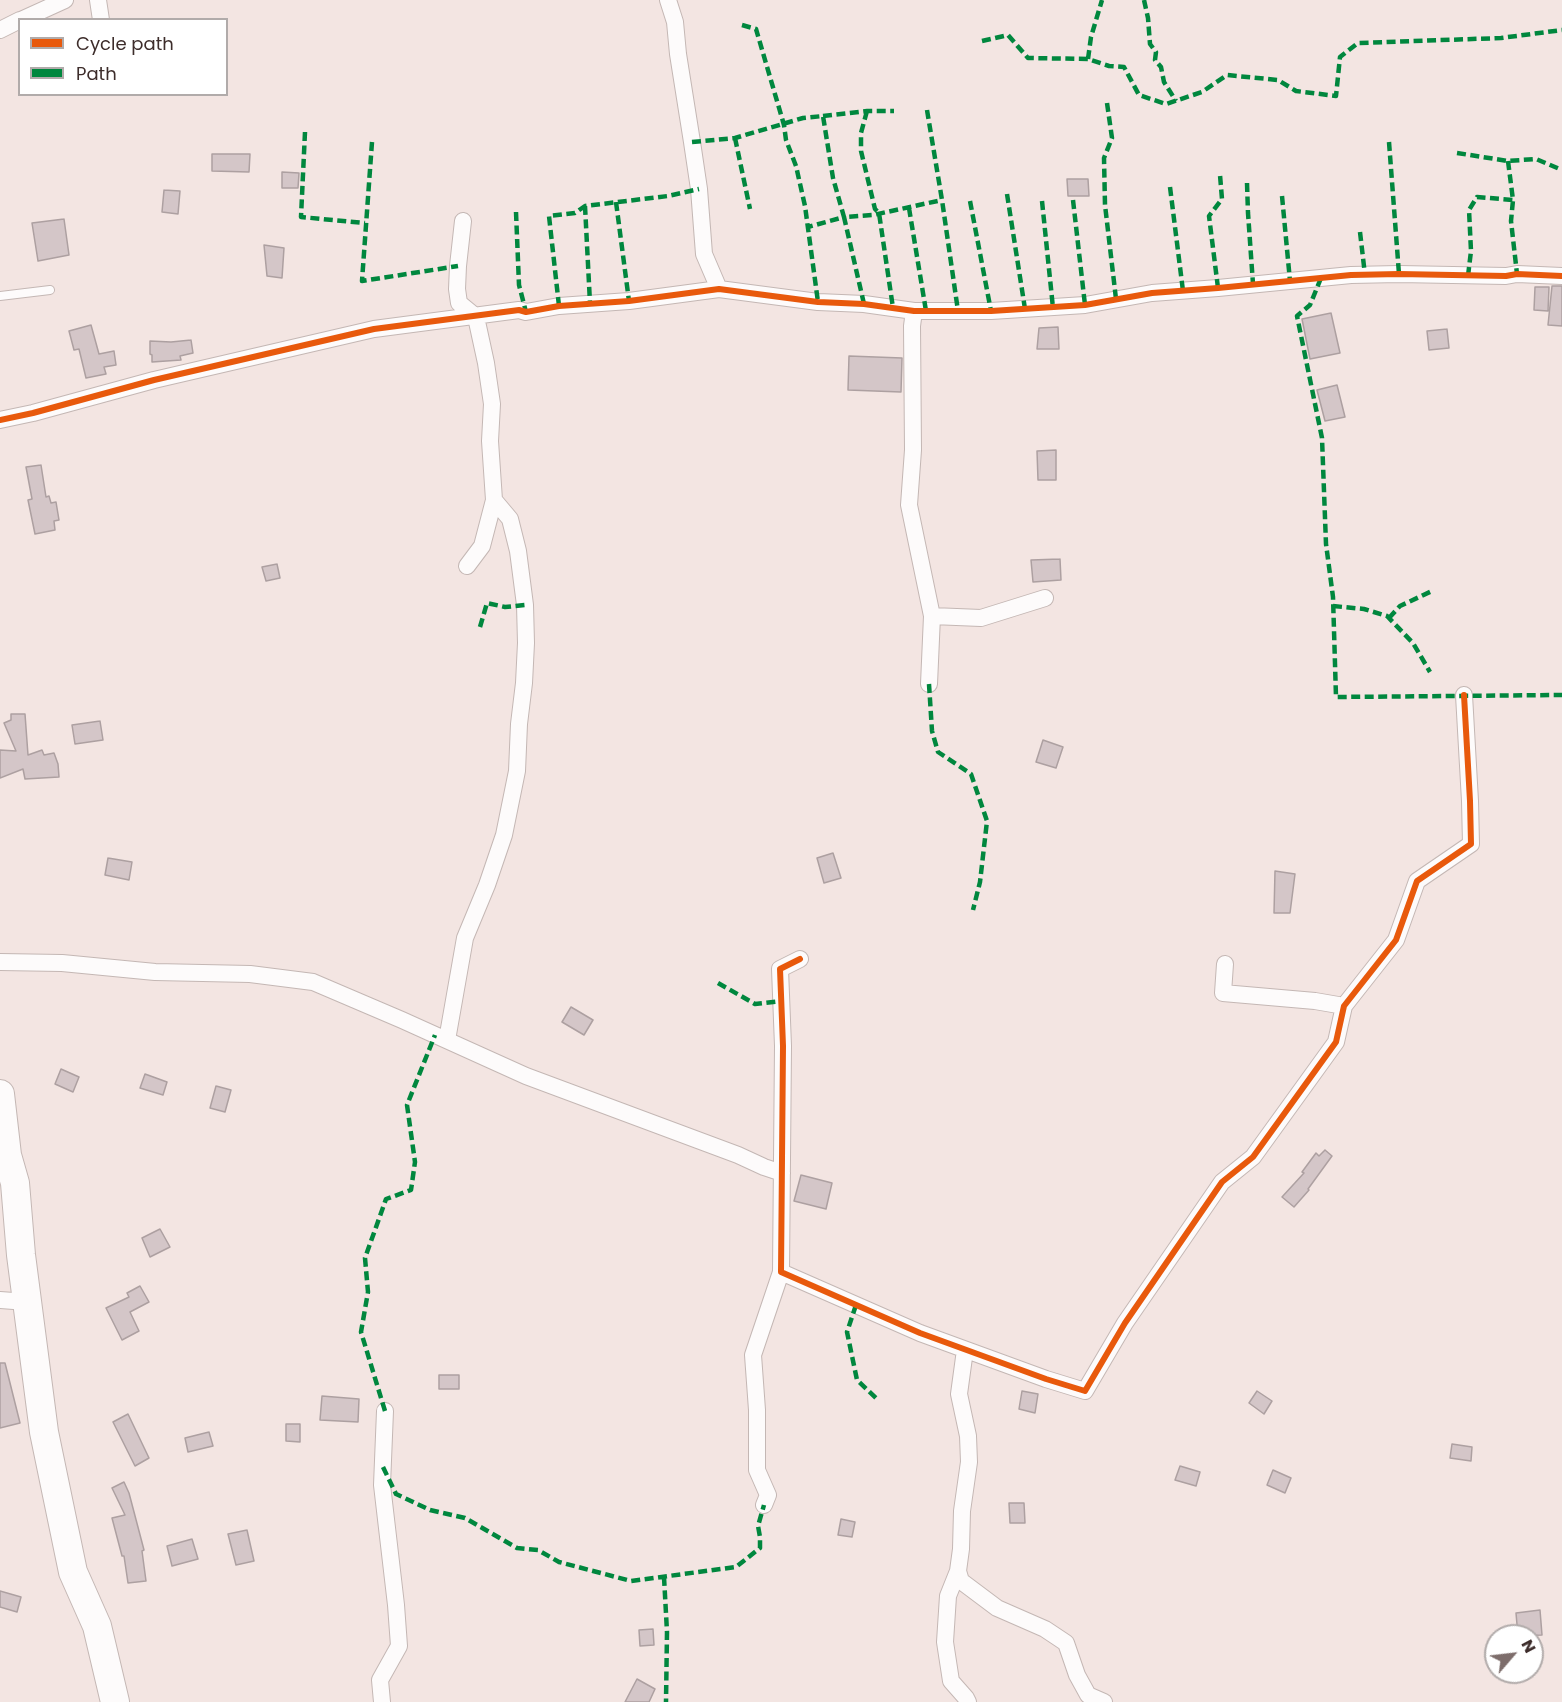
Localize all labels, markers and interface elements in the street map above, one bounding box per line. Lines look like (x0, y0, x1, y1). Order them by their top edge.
legend (18, 18, 228, 96)
text: Cycle path (76, 31, 174, 56)
text: Path (76, 61, 117, 86)
north arrow (1484, 1624, 1544, 1684)
text: N (1516, 1636, 1542, 1657)

